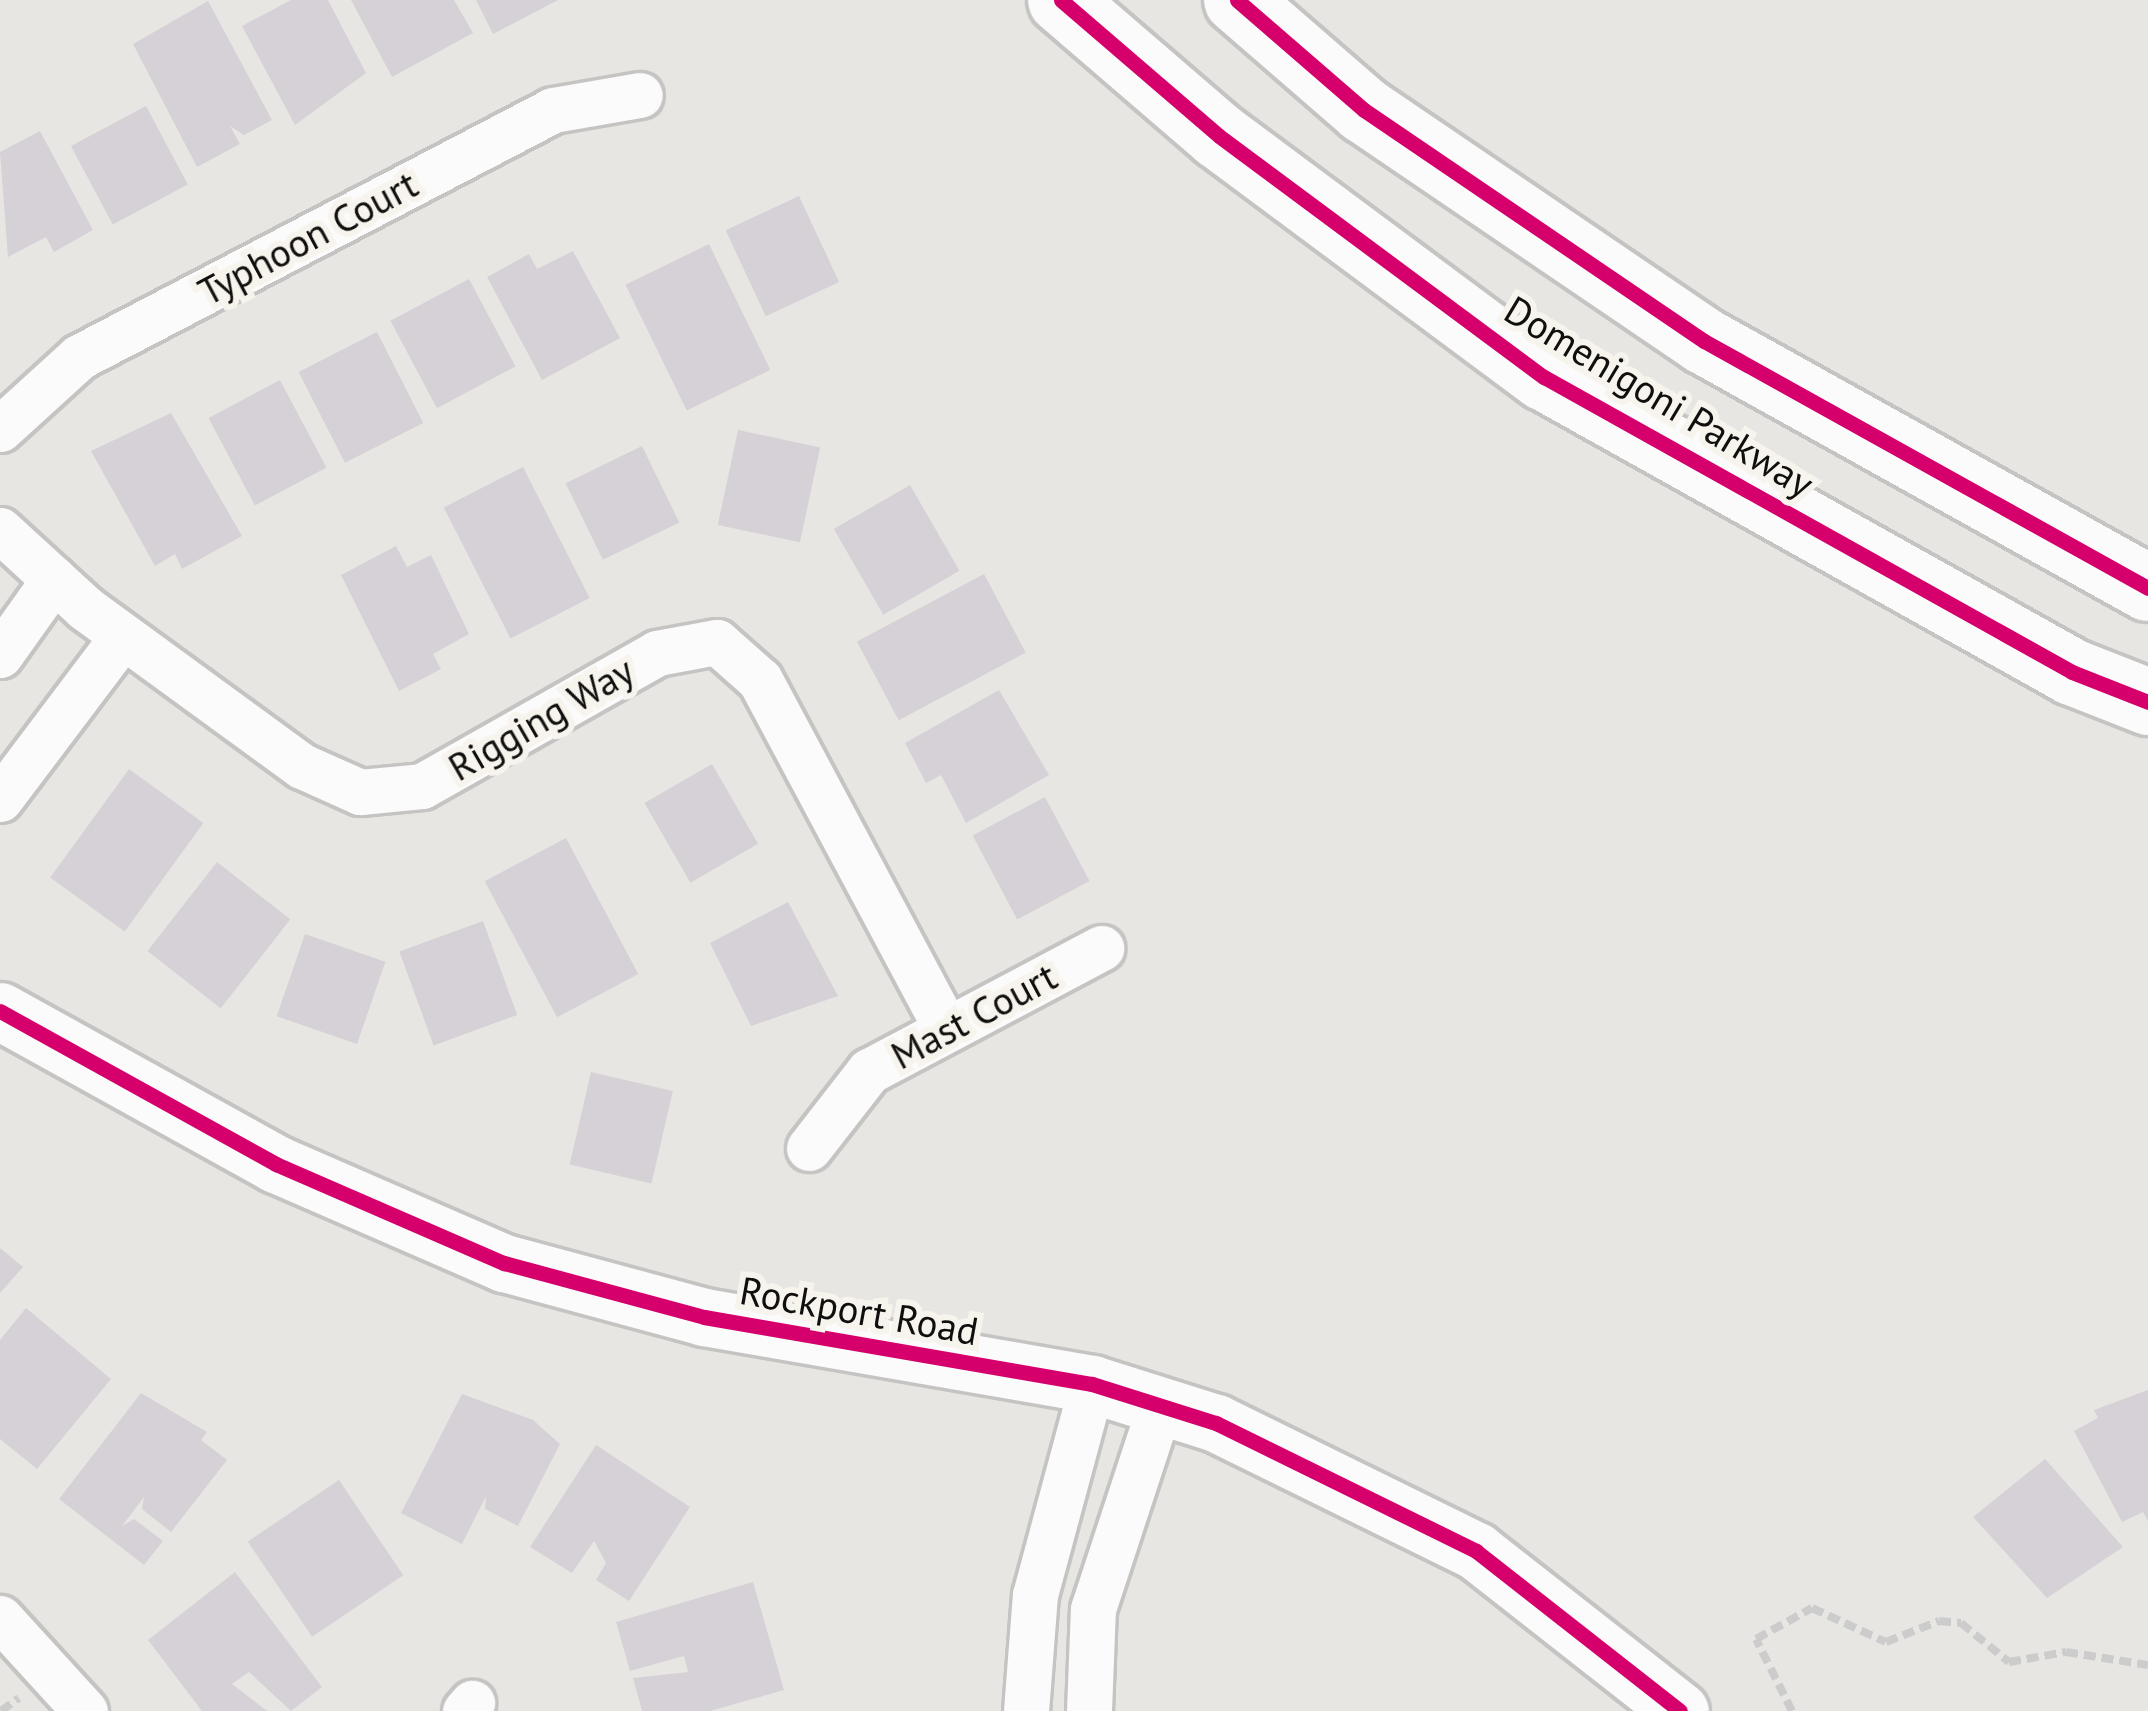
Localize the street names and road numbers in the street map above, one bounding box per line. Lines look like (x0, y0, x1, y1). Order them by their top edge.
street label: Typhoon Court (190, 161, 426, 315)
street label: Domenigoni Parkway (1496, 286, 1822, 508)
street label: Rigging Way (440, 647, 642, 791)
street label: Mast Court (883, 953, 1065, 1079)
street label: Rockport Road (736, 1267, 982, 1355)

